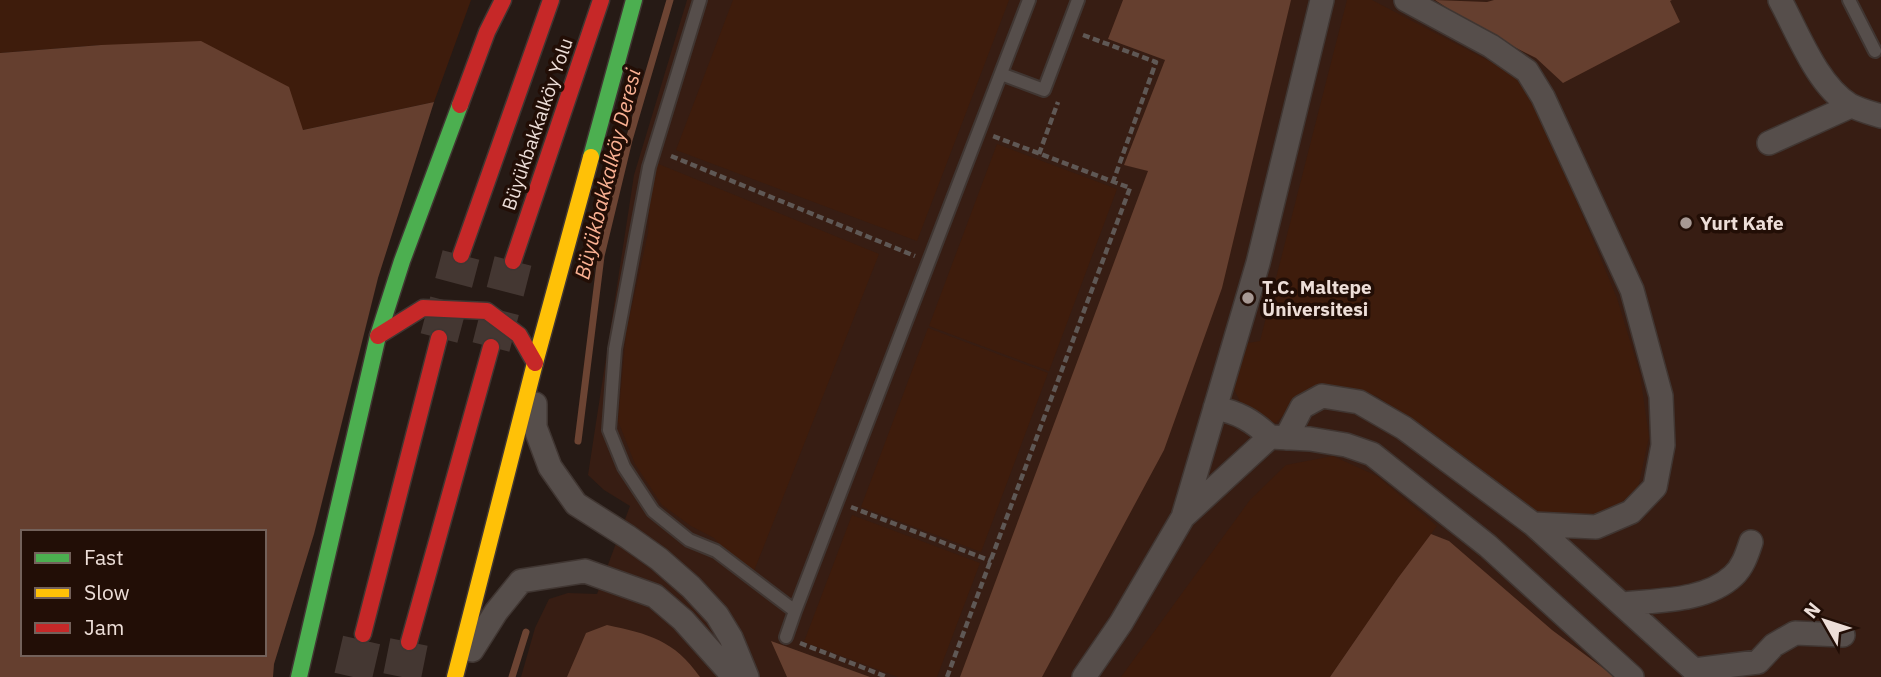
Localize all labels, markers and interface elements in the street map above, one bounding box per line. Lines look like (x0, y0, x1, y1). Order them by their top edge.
street label: Büyükbakkalköy Yolu (496, 35, 578, 213)
water label: Büyükbakkalköy Deresi (567, 65, 647, 282)
place label: Yurt Kafe (1700, 211, 1784, 235)
marker: Yurt Kafe (1678, 215, 1694, 231)
place label: T.C. Maltepe Üniversitesi (1262, 275, 1372, 321)
marker: T.C. Maltepe Üniversitesi (1240, 290, 1256, 306)
legend (21, 530, 266, 656)
text: Fast (84, 543, 124, 571)
text: Slow (84, 578, 130, 606)
north arrow (1790, 586, 1860, 656)
text: N (1798, 597, 1825, 623)
text: Jam (84, 613, 124, 641)

